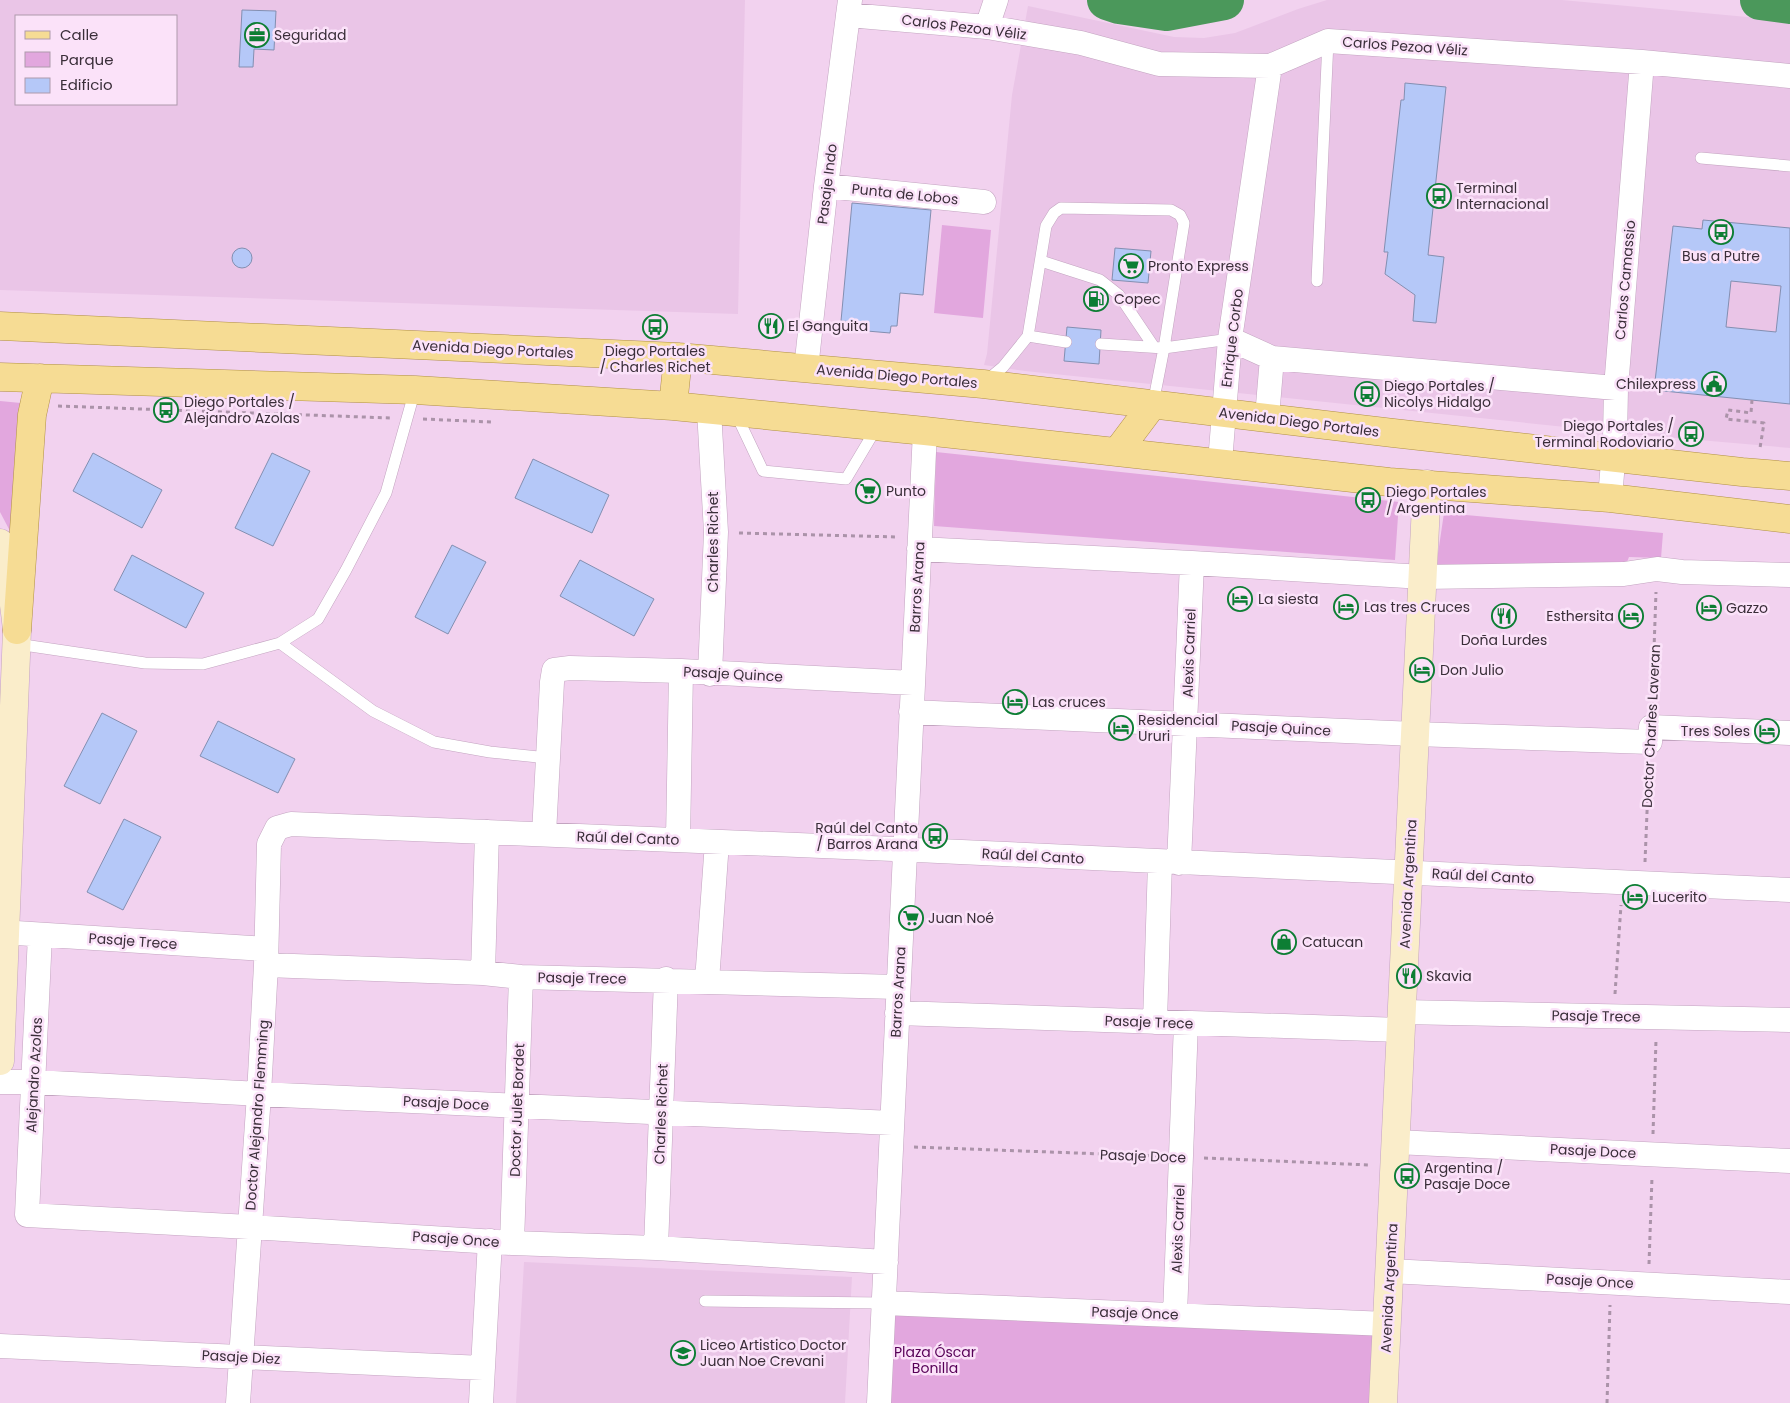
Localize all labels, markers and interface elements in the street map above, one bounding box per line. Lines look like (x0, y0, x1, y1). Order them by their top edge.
street label: Carlos Pezoa Véliz (900, 9, 1028, 45)
legend (15, 15, 178, 105)
office icon: Seguridad (244, 22, 270, 48)
text: Calle (60, 24, 98, 45)
place label: Seguridad (274, 25, 346, 45)
street label: Carlos Pezoa Véliz (1342, 32, 1468, 60)
text: Parque (60, 49, 113, 70)
text: Edificio (60, 74, 113, 95)
street label: Pasaje Indo (812, 143, 842, 225)
street label: Punta de Lobos (851, 178, 959, 210)
place label: Terminal Internacional (1456, 178, 1549, 214)
bus stop icon: Terminal Internacional (1426, 183, 1452, 209)
street label: Carlos Camassio (1610, 219, 1640, 341)
bus stop icon: Bus a Putre (1708, 219, 1734, 245)
place label: Bus a Putre (1682, 246, 1760, 266)
supermarket icon: Pronto Express (1118, 253, 1144, 279)
place label: Pronto Express (1148, 256, 1249, 276)
fuel station icon: Copec (1083, 286, 1109, 312)
street label: Enrique Corbo (1216, 288, 1248, 388)
place label: Copec (1114, 289, 1160, 309)
restaurant icon: El Ganguita (758, 313, 784, 339)
bus stop icon: Diego Portales / Charles Richet (642, 314, 668, 340)
place label: El Ganguita (788, 316, 868, 336)
street label: Avenida Diego Portales (412, 335, 574, 363)
place label: Diego Portales / Charles Richet (599, 341, 711, 377)
street label: Avenida Diego Portales (816, 359, 978, 393)
public building icon: Chilexpress (1701, 371, 1727, 397)
place label: Chilexpress (1616, 374, 1696, 394)
place label: Diego Portales / Nicolys Hidalgo (1384, 376, 1495, 412)
bus stop icon: Diego Portales / Nicolys Hidalgo (1354, 381, 1380, 407)
place label: Diego Portales / Alejandro Azolas (184, 392, 300, 428)
bus stop icon: Diego Portales / Alejandro Azolas (153, 397, 179, 423)
street label: Avenida Diego Portales (1218, 402, 1380, 442)
place label: Diego Portales / Terminal Rodoviario (1535, 416, 1674, 452)
bus stop icon: Diego Portales / Terminal Rodoviario (1678, 421, 1704, 447)
supermarket icon: Punto (855, 478, 881, 504)
place label: Punto (886, 481, 926, 501)
place label: Diego Portales / Argentina (1386, 482, 1486, 518)
bus stop icon: Diego Portales / Argentina (1355, 487, 1381, 513)
street label: Charles Richet (703, 492, 723, 592)
street label: Barros Arana (905, 541, 929, 633)
hotel icon: La siesta (1227, 586, 1253, 612)
place label: La siesta (1258, 589, 1319, 609)
hotel icon: Las tres Cruces (1333, 594, 1359, 620)
hotel icon: Gazzo (1696, 595, 1722, 621)
place label: Las tres Cruces (1364, 597, 1470, 617)
place label: Gazzo (1726, 598, 1768, 618)
restaurant icon: Doña Lurdes (1491, 603, 1517, 629)
hotel icon: Esthersita (1618, 603, 1644, 629)
place label: Esthersita (1546, 606, 1614, 626)
street label: Alexis Carriel (1177, 608, 1201, 698)
place label: Doña Lurdes (1461, 630, 1547, 650)
street label: Doctor Charles Laveran (1637, 644, 1665, 808)
hotel icon: Don Julio (1409, 657, 1435, 683)
place label: Don Julio (1440, 660, 1504, 680)
street label: Pasaje Quince (683, 661, 784, 687)
hotel icon: Las cruces (1002, 689, 1028, 715)
place label: Las cruces (1032, 692, 1106, 712)
place label: Residencial Ururi (1138, 710, 1218, 746)
hotel icon: Residencial Ururi (1108, 715, 1134, 741)
street label: Pasaje Quince (1231, 715, 1332, 741)
hotel icon: Tres Soles (1754, 718, 1780, 744)
place label: Tres Soles (1681, 721, 1750, 741)
place label: Raúl del Canto / Barros Arana (815, 818, 918, 854)
street label: Avenida Argentina (1395, 819, 1421, 949)
bus stop icon: Raúl del Canto / Barros Arana (922, 823, 948, 849)
street label: Raúl del Canto (576, 826, 680, 850)
street label: Raúl del Canto (981, 843, 1085, 869)
street label: Raúl del Canto (1431, 863, 1535, 889)
hotel icon: Lucerito (1622, 884, 1648, 910)
place label: Lucerito (1652, 887, 1707, 907)
supermarket icon: Juan Noé (898, 905, 924, 931)
place label: Juan Noé (928, 908, 994, 928)
street label: Pasaje Trece (88, 928, 178, 954)
shop icon: Catucan (1271, 929, 1297, 955)
place label: Catucan (1302, 932, 1363, 952)
street label: Barros Arana (886, 946, 910, 1038)
restaurant icon: Skavia (1396, 963, 1422, 989)
place label: Skavia (1426, 966, 1472, 986)
street label: Pasaje Trece (537, 967, 627, 989)
street label: Pasaje Trece (1551, 1005, 1641, 1027)
street label: Pasaje Trece (1104, 1010, 1194, 1034)
street label: Alejandro Azolas (21, 1017, 47, 1133)
street label: Doctor Alejandro Flemming (240, 1019, 274, 1211)
street label: Doctor Julet Bordet (505, 1043, 529, 1177)
street label: Charles Richet (649, 1063, 673, 1165)
street label: Pasaje Doce (402, 1091, 490, 1115)
street label: Pasaje Doce (1549, 1139, 1637, 1163)
street label: Pasaje Doce (1100, 1145, 1187, 1168)
place label: Argentina / Pasaje Doce (1424, 1158, 1511, 1194)
bus stop icon: Argentina / Pasaje Doce (1394, 1163, 1420, 1189)
street label: Alexis Carriel (1166, 1184, 1190, 1274)
street label: Avenida Argentina (1376, 1223, 1402, 1353)
street label: Pasaje Once (412, 1226, 501, 1252)
street label: Pasaje Once (1546, 1269, 1634, 1293)
street label: Pasaje Once (1091, 1301, 1179, 1325)
place label: Liceo Artistico Doctor Juan Noe Crevani (700, 1335, 846, 1371)
school or university icon: Liceo Artistico Doctor Juan Noe Crevani (670, 1340, 696, 1366)
park label: Plaza Óscar Bonilla (894, 1342, 976, 1378)
street label: Pasaje Diez (201, 1345, 281, 1369)

